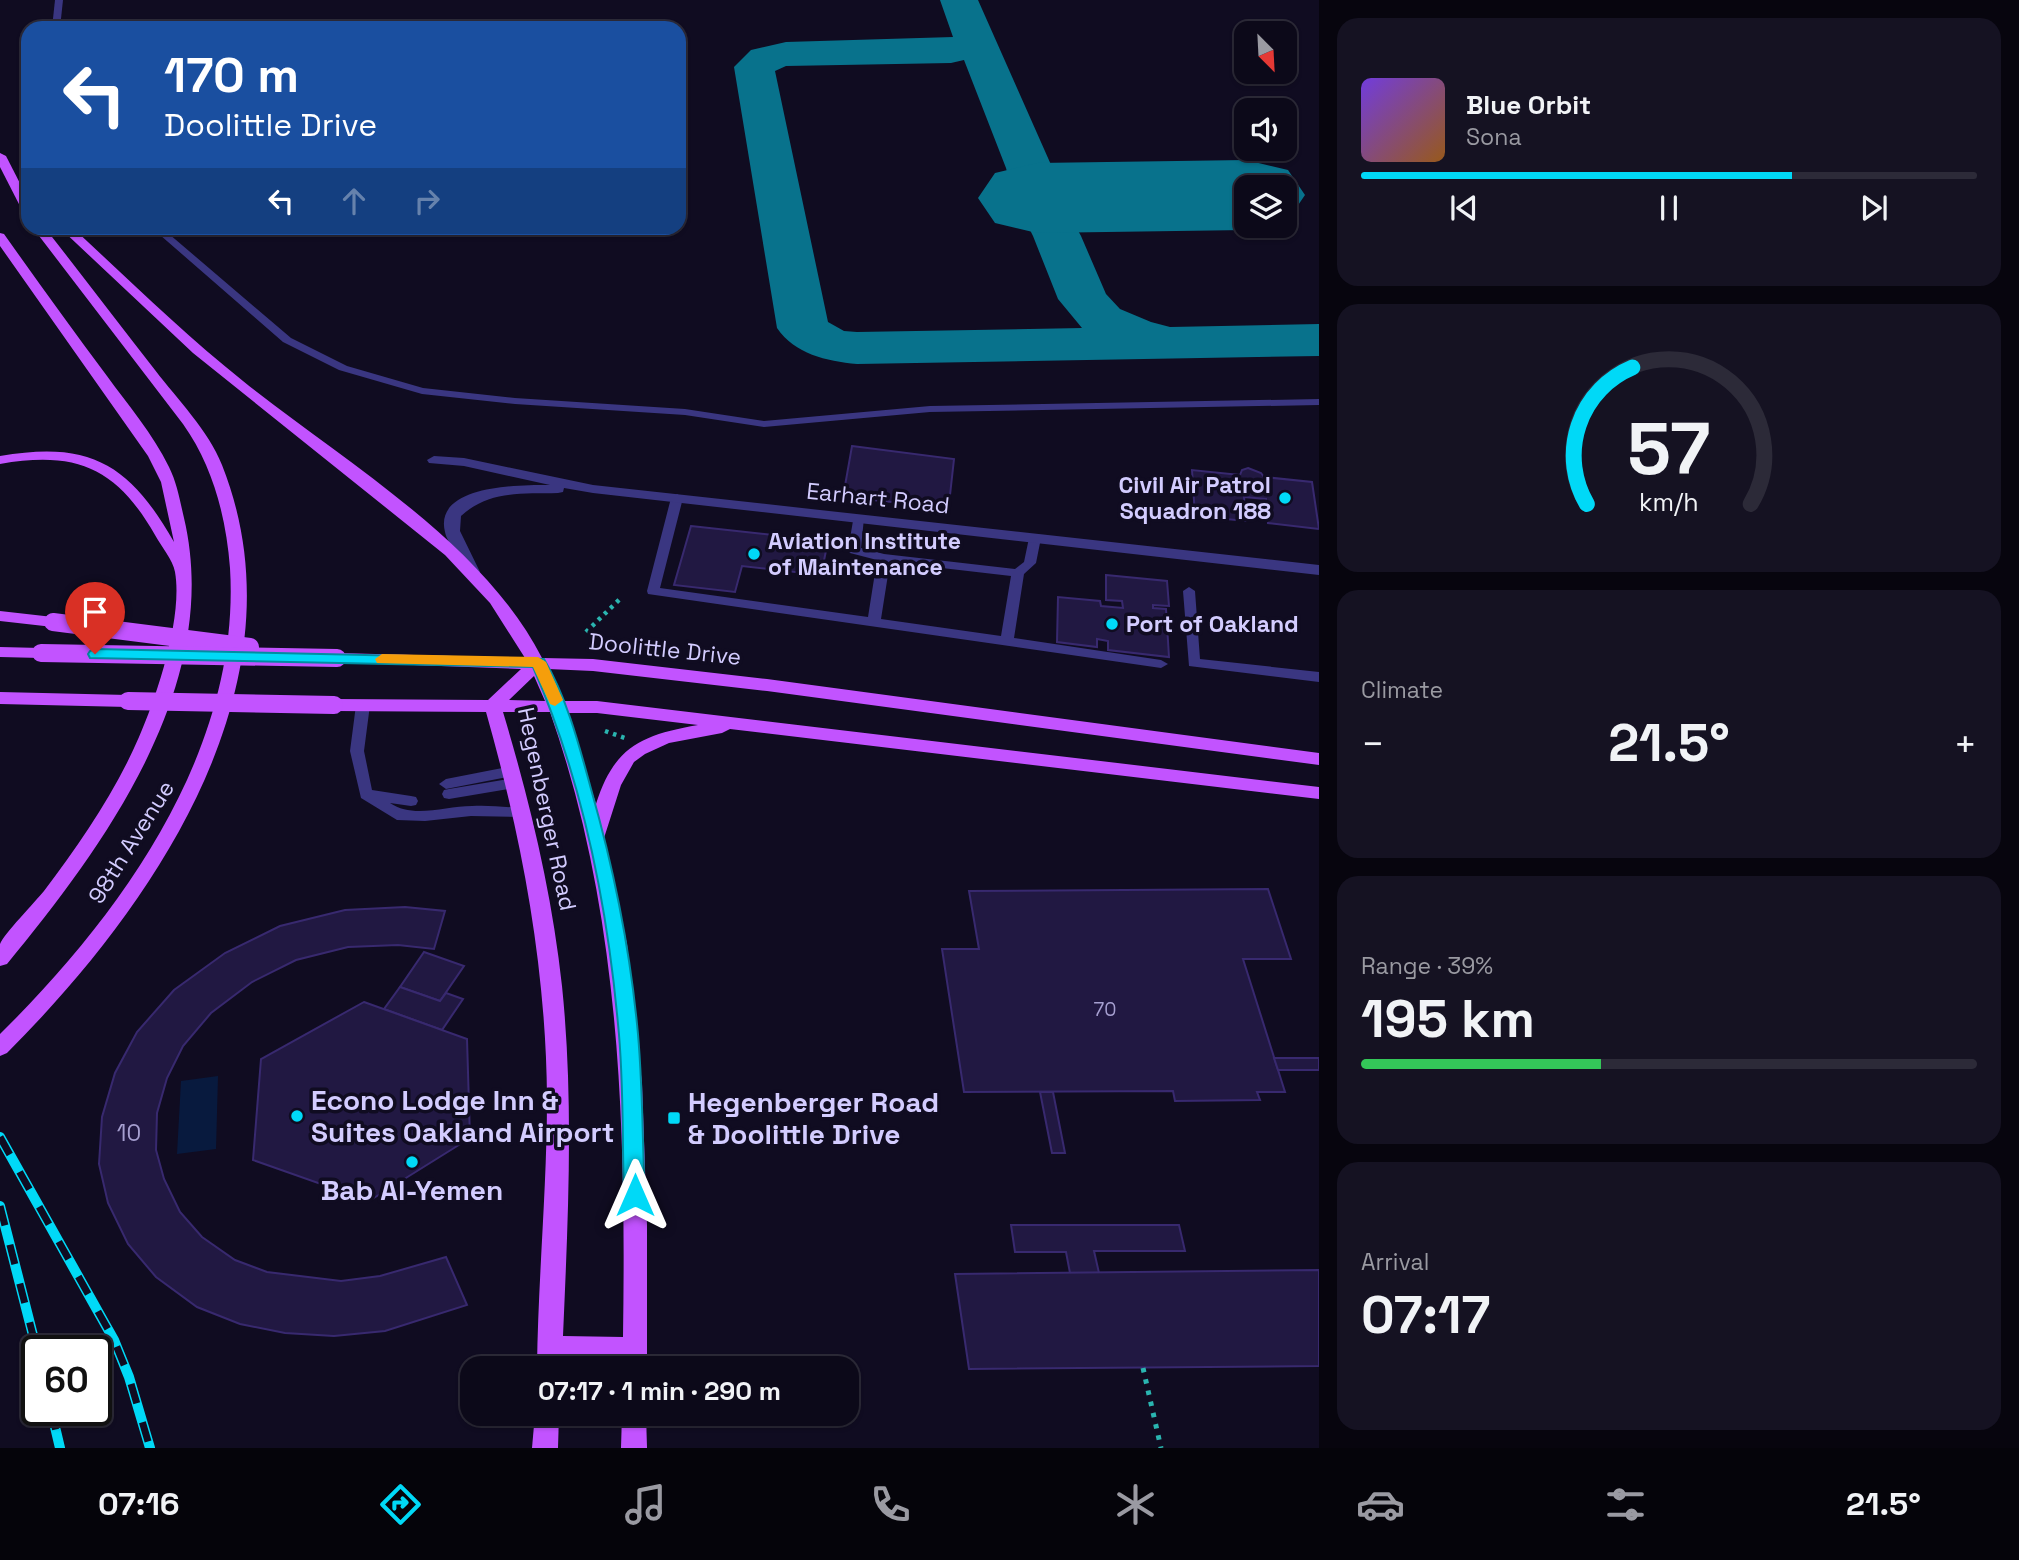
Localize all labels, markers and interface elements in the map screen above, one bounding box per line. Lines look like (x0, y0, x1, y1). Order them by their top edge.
north arrow (1234, 21, 1297, 84)
map controls (1234, 21, 1297, 238)
text: 170 m (164, 44, 299, 106)
icon: left (49, 49, 140, 140)
text: Blue Orbit (1466, 88, 1591, 122)
button: sound (1234, 98, 1297, 161)
text: Doolittle Drive (164, 105, 377, 145)
text: Sona (1466, 122, 1522, 152)
button: layers (1234, 175, 1297, 238)
icon: left (262, 182, 300, 220)
icon: ahead (335, 182, 373, 220)
icon: right (408, 182, 446, 220)
icon: previous (1445, 189, 1483, 227)
icon: pause (1650, 189, 1688, 227)
icon: next (1855, 189, 1893, 227)
text: 57 (1627, 402, 1711, 495)
place label: Civil Air Patrol Squadron 188 (1119, 470, 1271, 526)
street label: Earhart Road (805, 476, 951, 520)
text: km/h (1639, 486, 1699, 518)
marker: Civil Air Patrol Squadron 188 (1277, 490, 1293, 506)
place label: Aviation Institute of Maintenance (768, 526, 961, 582)
marker: Aviation Institute of Maintenance (746, 546, 762, 562)
pin (65, 582, 125, 654)
icon: arrive (76, 593, 114, 631)
place label: Port of Oakland (1126, 609, 1299, 639)
marker: Port of Oakland (1104, 616, 1120, 632)
street label: Doolittle Drive (587, 626, 743, 672)
text: Climate (1361, 675, 1443, 705)
street label: Hegenberger Road (511, 704, 583, 914)
text: 21.5° (1608, 710, 1730, 776)
text: − (1361, 720, 1385, 768)
text: + (1953, 720, 1977, 768)
street label: 98th Avenue (81, 775, 181, 909)
text: Range · 39% (1361, 951, 1493, 981)
text: 195 km (1361, 986, 1535, 1052)
house number: 70 (1094, 997, 1116, 1022)
place label: Econo Lodge Inn & Suites Oakland Airport (311, 1082, 614, 1150)
place label: Hegenberger Road & Doolittle Drive (688, 1084, 939, 1152)
marker: Econo Lodge Inn & Suites Oakland Airport (289, 1108, 305, 1124)
marker: Hegenberger Road & Doolittle Drive (666, 1110, 682, 1126)
house number: 10 (117, 1118, 141, 1148)
marker: Bab Al-Yemen (404, 1154, 420, 1170)
position arrow (598, 1158, 672, 1232)
place label: Bab Al-Yemen (321, 1172, 503, 1208)
text: Arrival (1361, 1247, 1429, 1277)
text: 07:17 (1361, 1282, 1490, 1348)
speed limit sign: 60 (21, 1335, 112, 1426)
text: 07:17 · 1 min · 290 m (538, 1374, 781, 1408)
icon: directions (376, 1480, 425, 1529)
icon: music (621, 1480, 670, 1529)
icon: phone (866, 1480, 915, 1529)
icon: climate (1111, 1480, 1160, 1529)
icon: car (1356, 1480, 1405, 1529)
icon: filters (1601, 1480, 1650, 1529)
text: 07:16 (98, 1484, 180, 1524)
text: 21.5° (1846, 1484, 1921, 1524)

